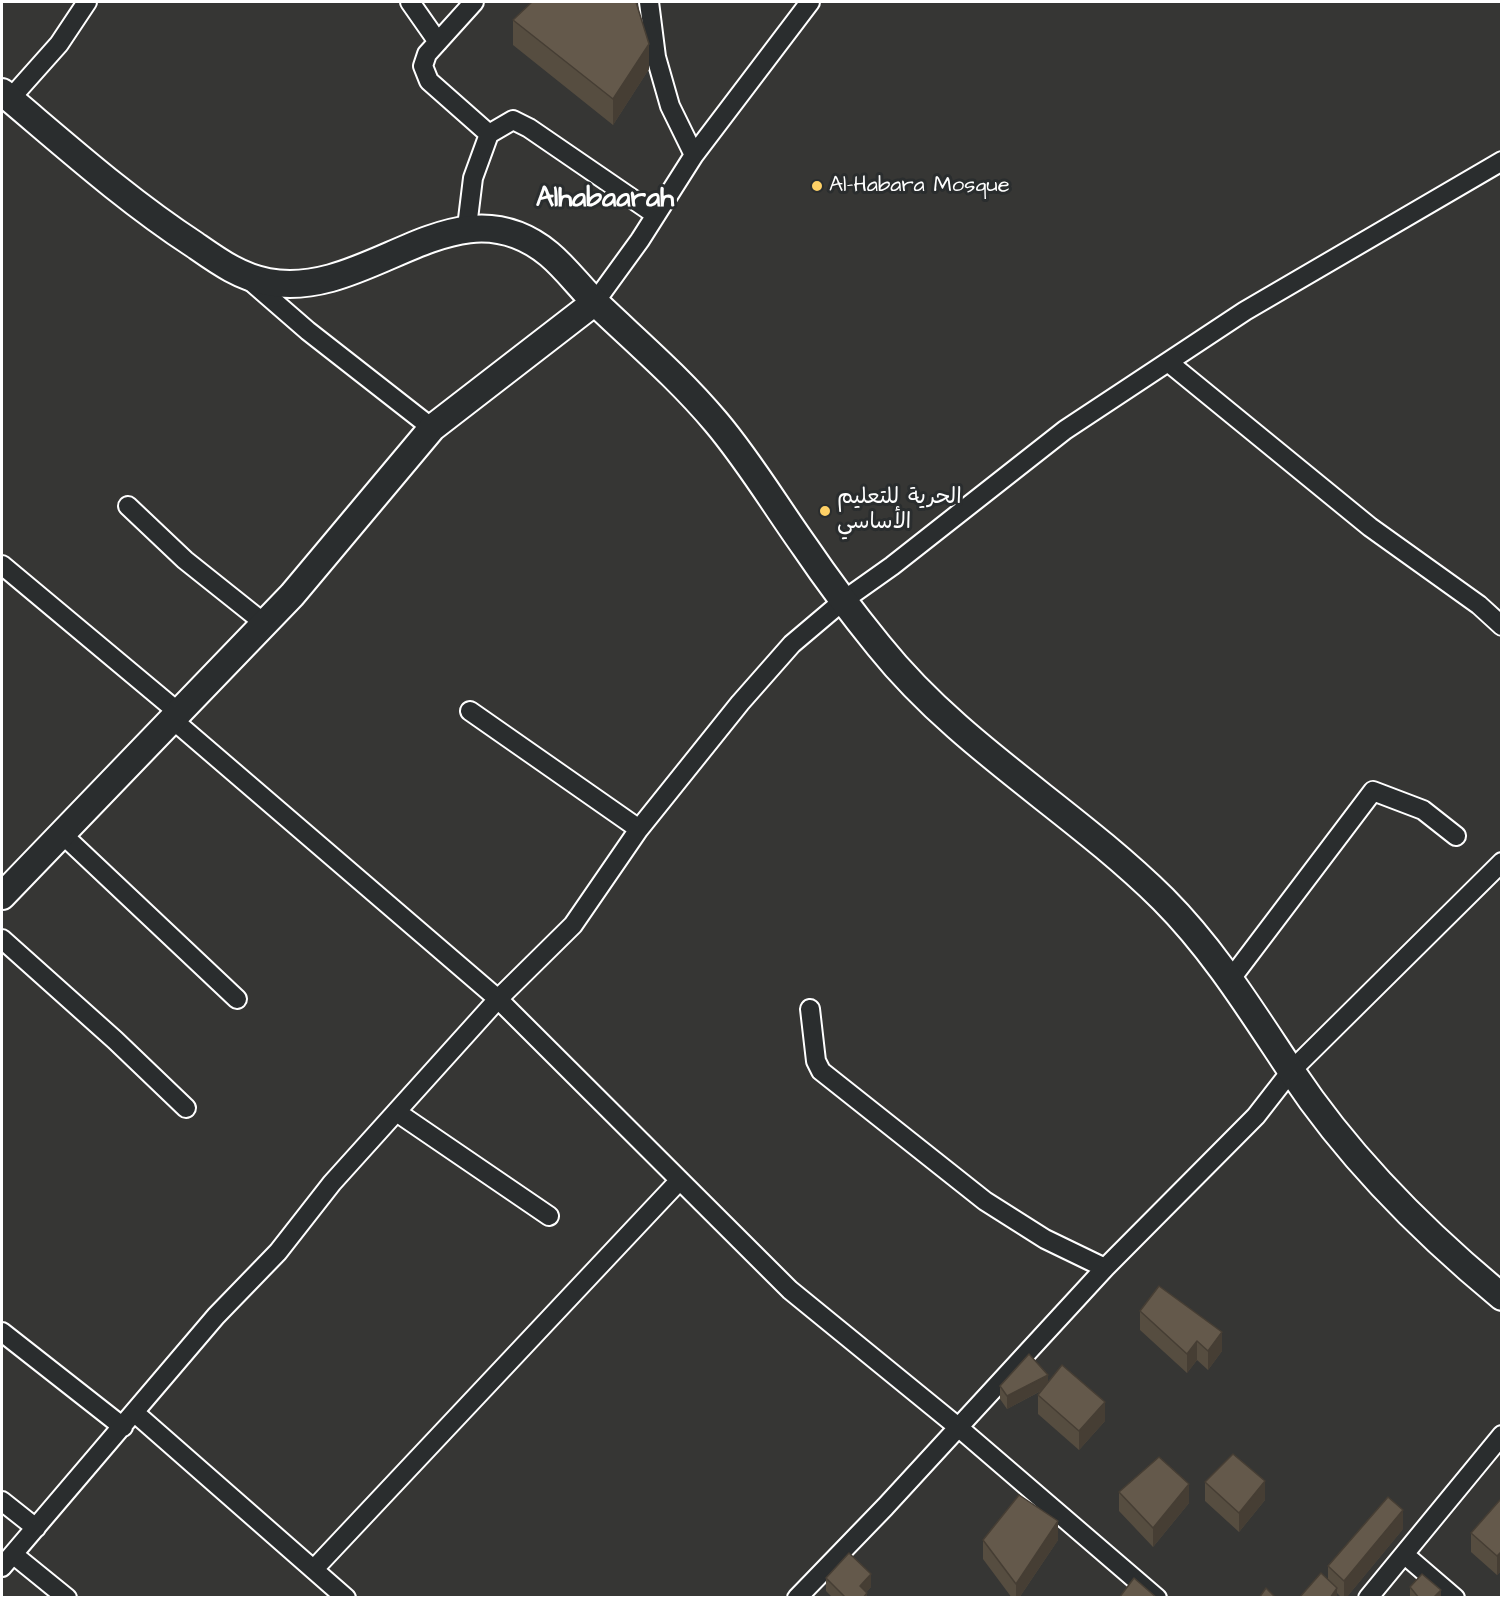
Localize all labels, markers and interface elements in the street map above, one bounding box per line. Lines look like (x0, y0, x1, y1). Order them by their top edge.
place label: Al-Habara Mosque (829, 173, 1010, 199)
marker: Al-Habara Mosque (810, 179, 824, 193)
district label: Alhabaarah (536, 183, 674, 217)
place label: الحرية للتعليم الأساسي (837, 485, 962, 536)
marker: الحرية للتعليم الأساسي (818, 504, 832, 518)

